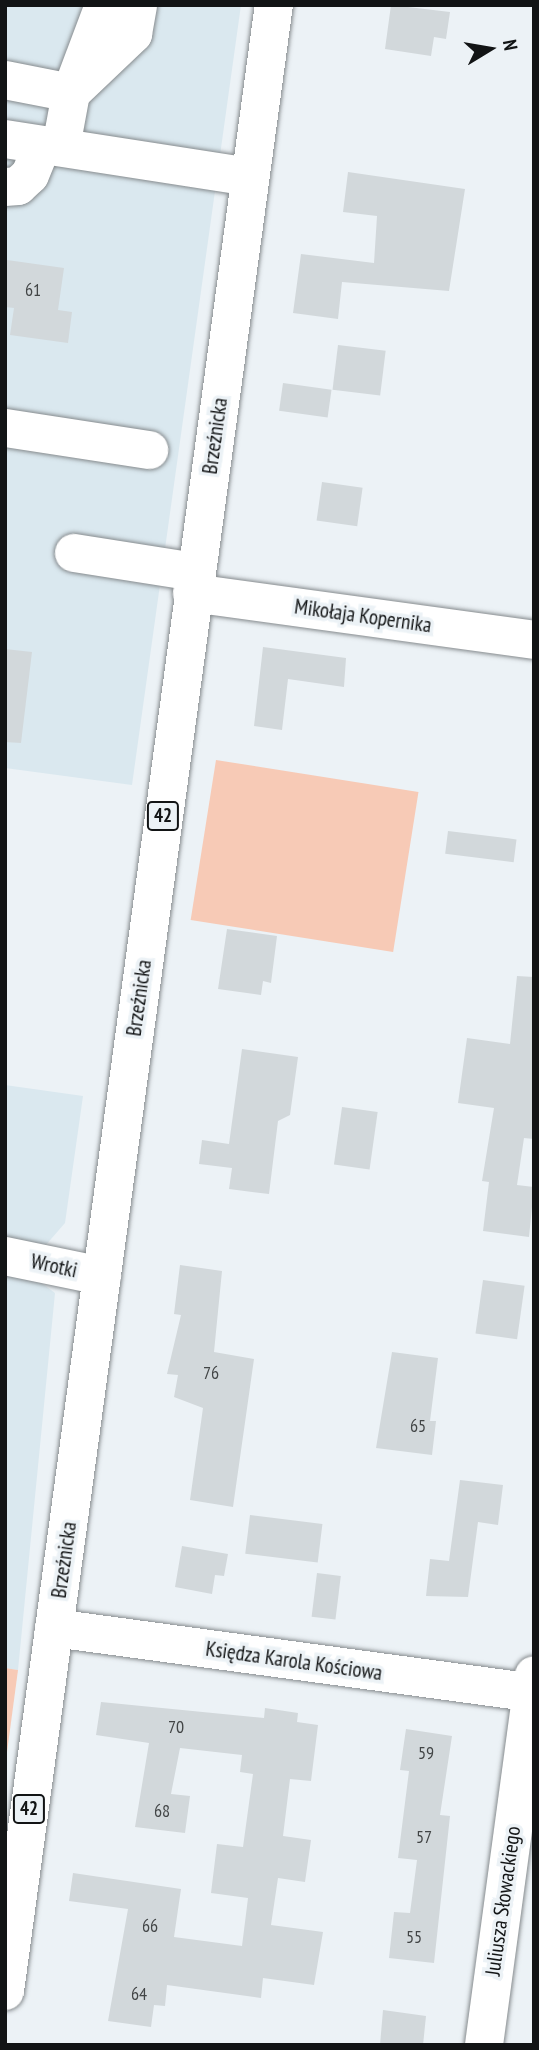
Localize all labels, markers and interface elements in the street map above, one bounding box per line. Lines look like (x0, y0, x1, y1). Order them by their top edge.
north arrow (455, 14, 525, 84)
text: N (498, 38, 523, 52)
house number: 61 (25, 279, 41, 301)
street label: Brzeźnicka (197, 396, 233, 476)
street label: Mikołaja Kopernika (293, 594, 433, 638)
road number: 42 (146, 800, 180, 832)
street label: Brzeźnicka (121, 958, 157, 1038)
street label: Wrotki (29, 1249, 79, 1283)
house number: 76 (203, 1362, 219, 1384)
house number: 65 (410, 1415, 426, 1437)
street label: Brzeźnicka (46, 1520, 82, 1600)
street label: Księdza Karola Kościowa (204, 1636, 384, 1686)
house number: 70 (168, 1716, 184, 1738)
house number: 59 (418, 1742, 434, 1764)
road number: 42 (12, 1794, 46, 1825)
house number: 68 (154, 1800, 170, 1822)
street label: Juliusza Słowackiego (480, 1825, 526, 1977)
house number: 57 (416, 1826, 432, 1848)
house number: 66 (142, 1915, 158, 1937)
house number: 55 (406, 1926, 422, 1948)
house number: 64 (131, 1983, 147, 2005)

